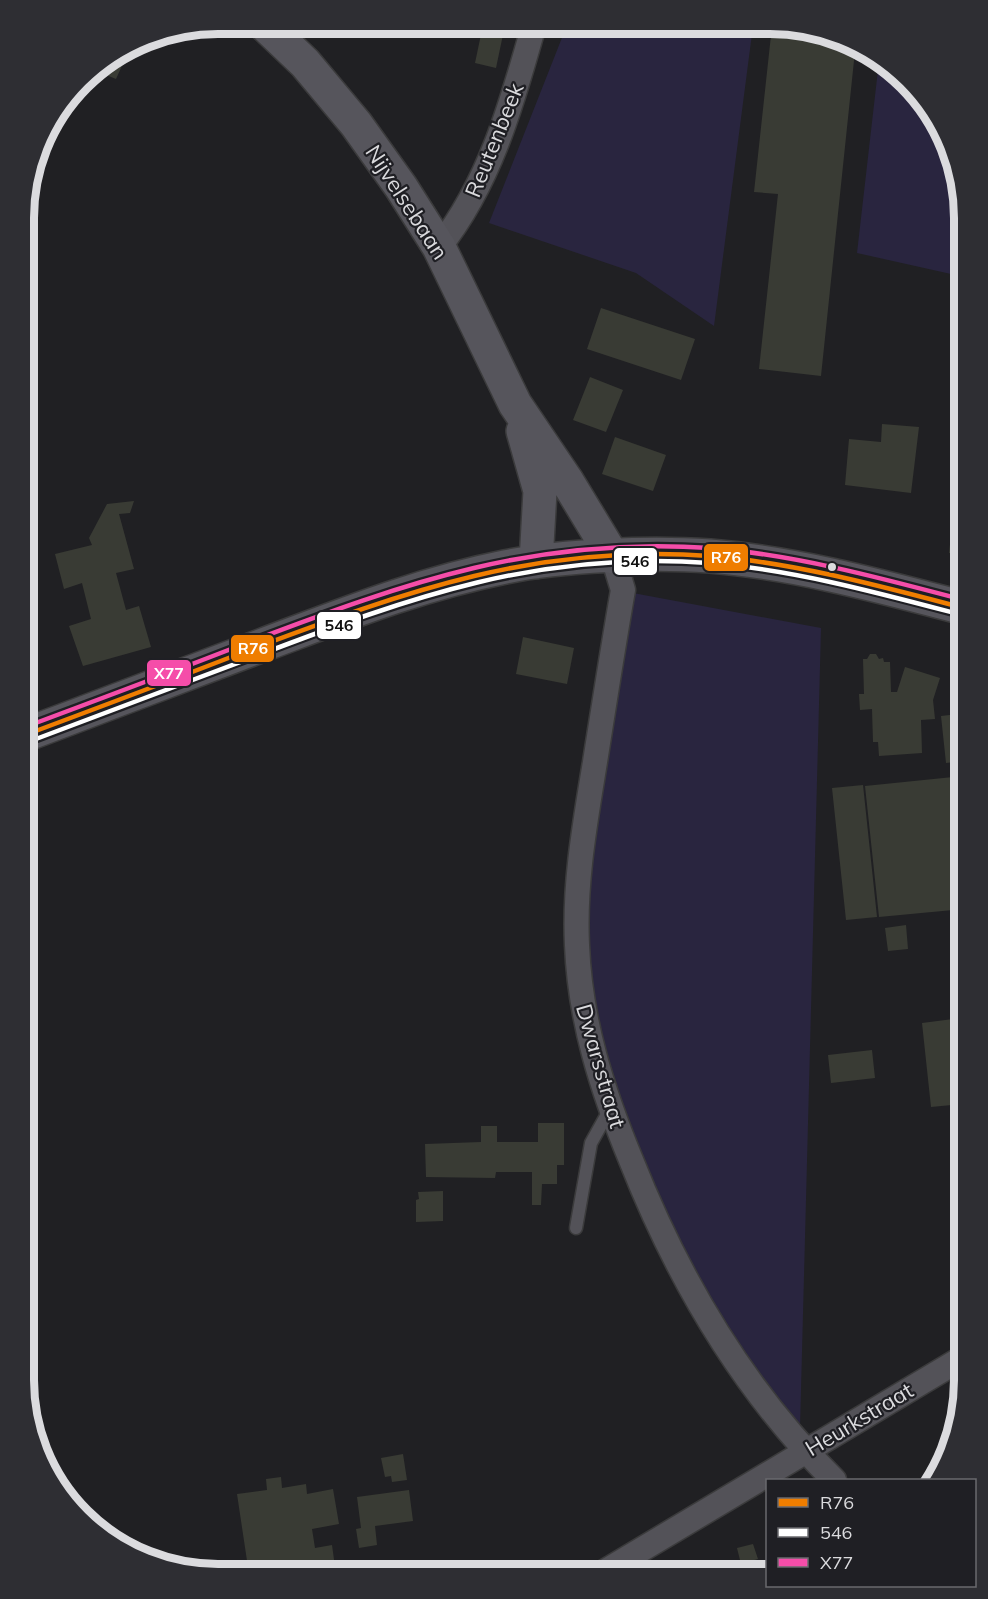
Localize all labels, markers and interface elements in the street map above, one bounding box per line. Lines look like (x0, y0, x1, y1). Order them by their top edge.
street label: Reutenbeek (458, 78, 530, 201)
street label: Nijvelsebaan (360, 139, 454, 265)
line badge: R76 (703, 543, 749, 572)
line badge: 546 (613, 547, 658, 576)
text: R76 (711, 547, 742, 567)
text: 546 (621, 551, 650, 571)
unlabelled marker (826, 561, 838, 573)
line badge: 546 (316, 611, 362, 640)
text: 546 (325, 615, 354, 635)
line badge: R76 (230, 634, 275, 663)
text: R76 (238, 638, 269, 658)
line badge: X77 (146, 659, 192, 687)
text: X77 (153, 663, 184, 683)
street label: Dwarsstraat (570, 1001, 632, 1132)
street label: Heurkstraat (800, 1376, 918, 1462)
legend (766, 1479, 976, 1587)
text: R76 (820, 1491, 854, 1514)
text: 546 (820, 1521, 852, 1544)
text: X77 (820, 1551, 853, 1574)

